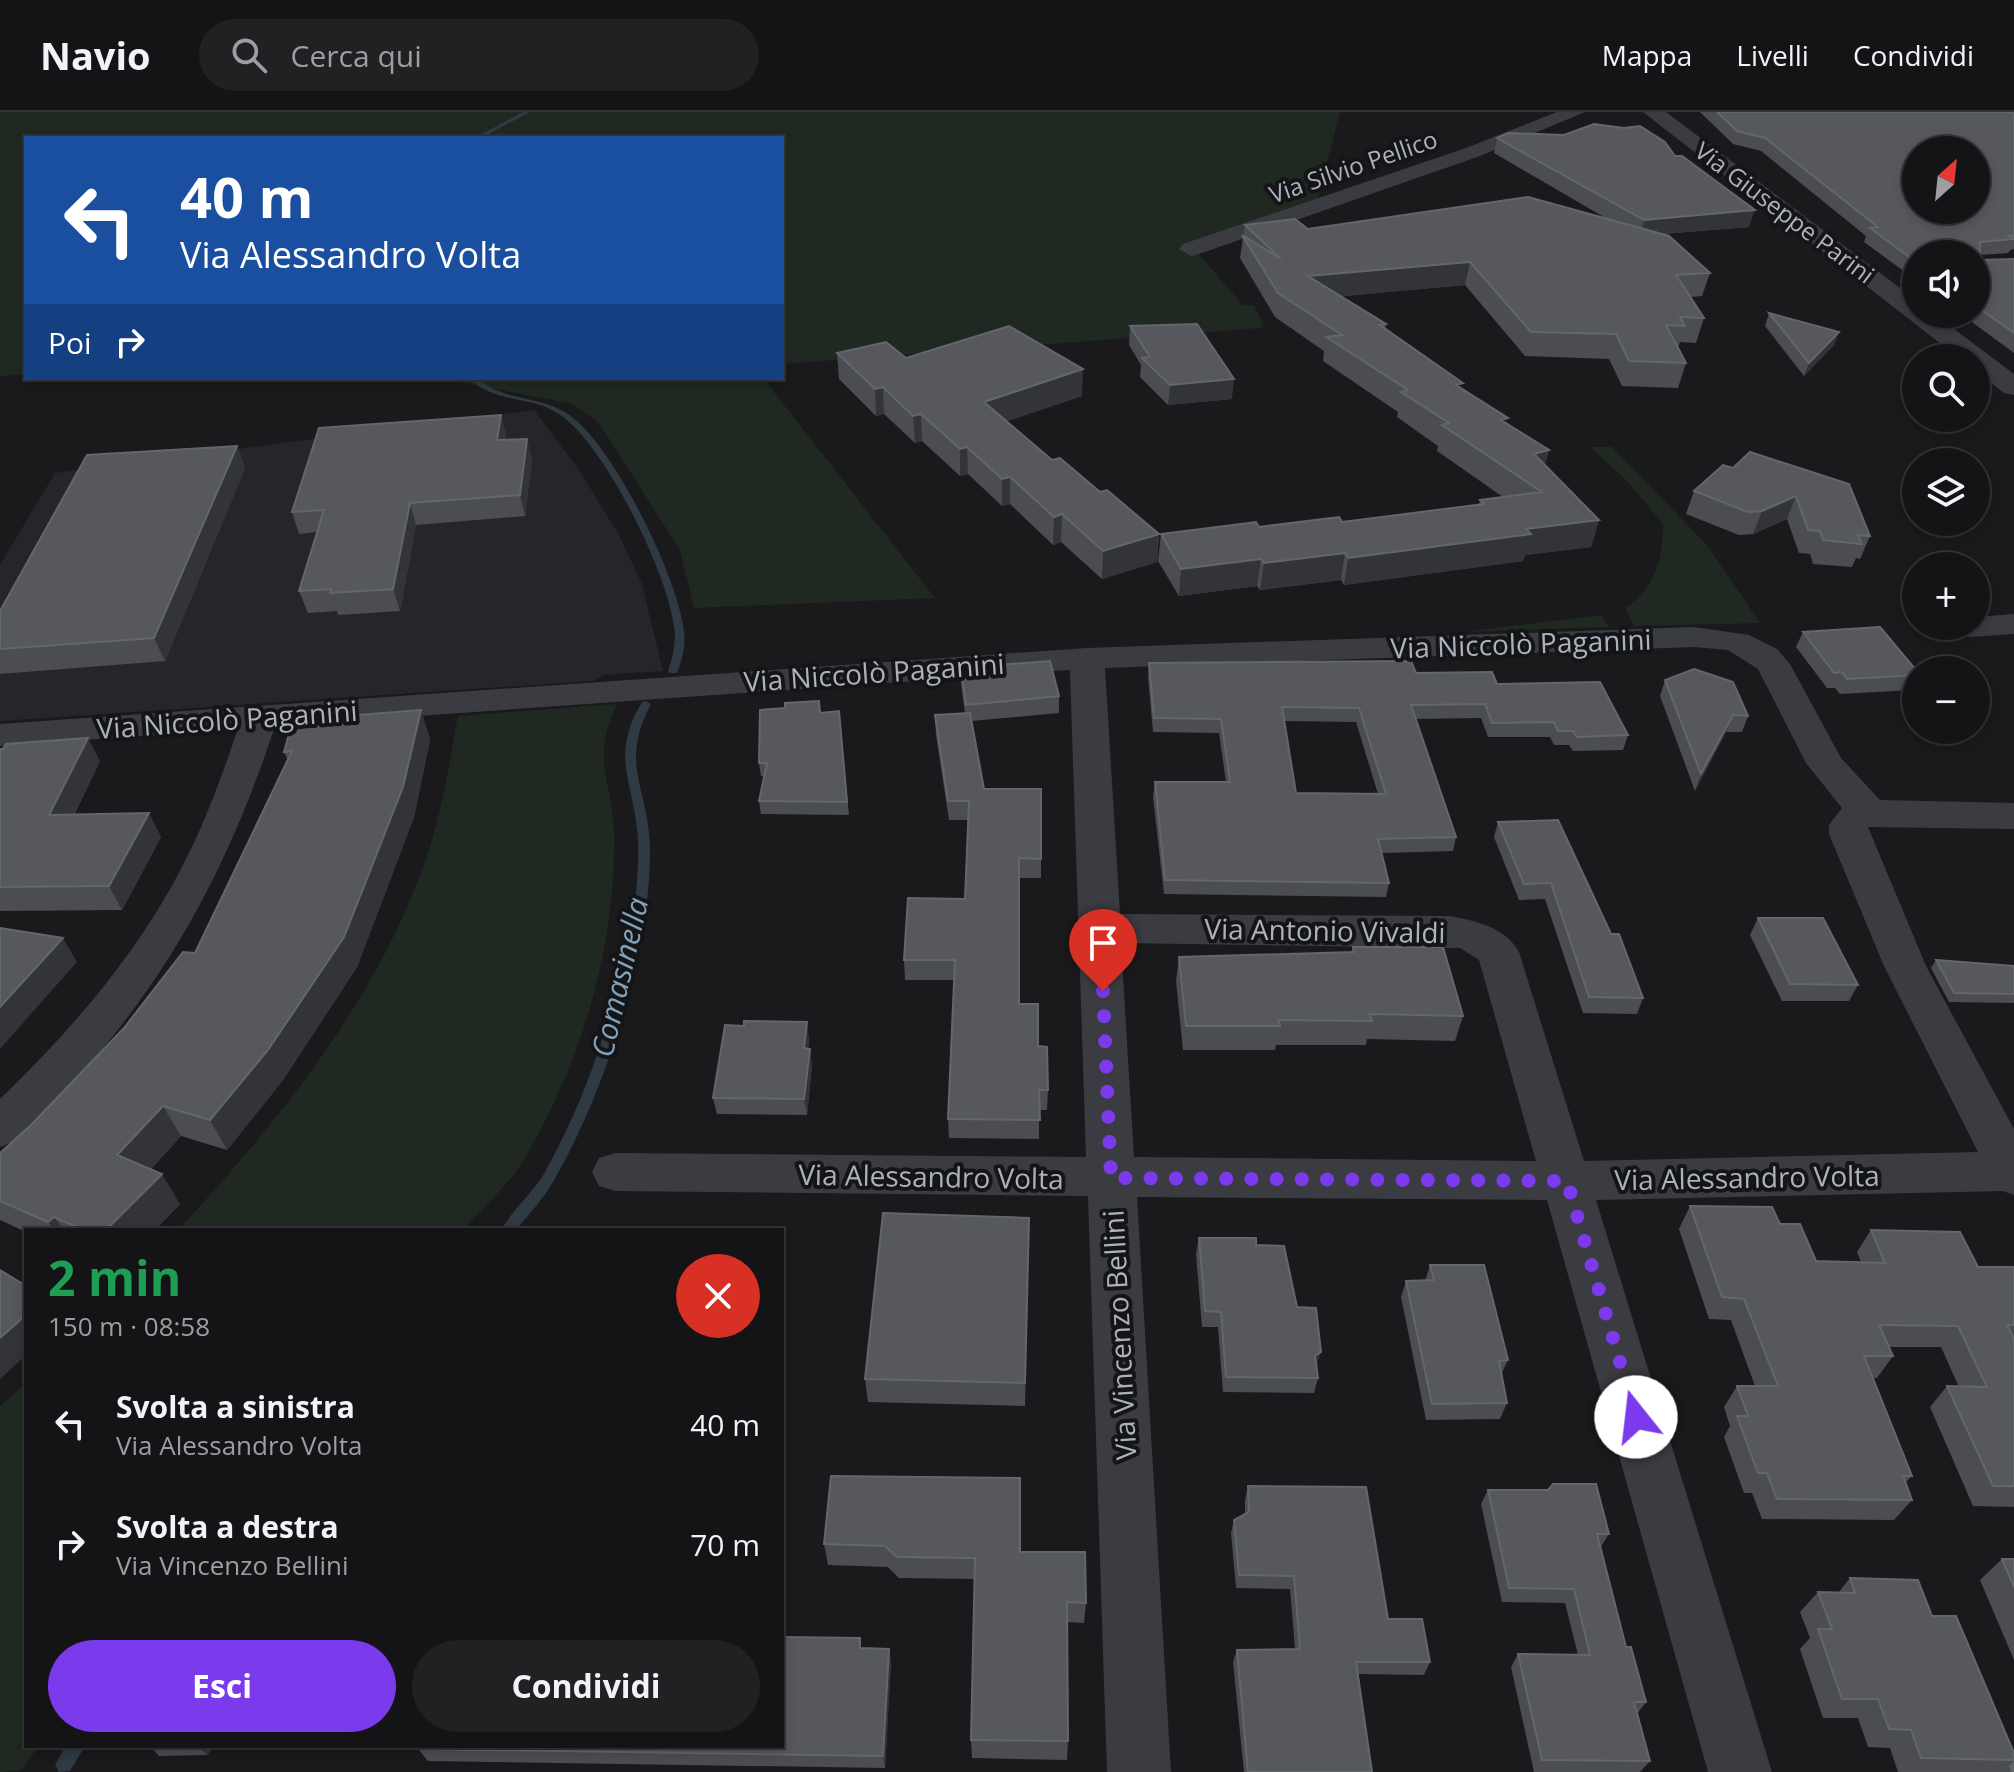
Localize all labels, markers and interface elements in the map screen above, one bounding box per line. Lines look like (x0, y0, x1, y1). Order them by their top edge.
search box (199, 19, 759, 91)
text: Navio (40, 29, 151, 81)
icon: search (227, 33, 271, 77)
text: Cerca qui (291, 35, 422, 76)
text: Mappa (1602, 36, 1692, 74)
text: Livelli (1736, 36, 1809, 74)
text: Condividi (1853, 36, 1974, 74)
street label: Via Silvio Pellico (1264, 122, 1442, 210)
street label: Via Giuseppe Parini (1689, 134, 1881, 290)
north arrow (1902, 136, 1990, 224)
map controls (1902, 136, 1990, 744)
text: 40 m (180, 158, 314, 234)
icon: left (48, 168, 152, 272)
text: Via Alessandro Volta (180, 230, 521, 279)
button: sound (1902, 240, 1990, 328)
icon: right (108, 320, 152, 364)
text: Poi (48, 322, 92, 363)
button: search (1902, 344, 1990, 432)
button: layers (1902, 448, 1990, 536)
button: + (1902, 552, 1990, 640)
street label: Via Niccolò Paganini (1390, 619, 1652, 667)
street label: Via Niccolò Paganini (742, 644, 1006, 700)
button: − (1902, 656, 1990, 744)
street label: Via Niccolò Paganini (95, 691, 359, 747)
water label: Comasinella (581, 893, 657, 1061)
pin (1069, 909, 1137, 991)
street label: Via Antonio Vivaldi (1204, 909, 1446, 951)
icon: arrive (1081, 921, 1125, 965)
street label: Via Alessandro Volta (798, 1155, 1064, 1197)
street label: Via Alessandro Volta (1614, 1156, 1880, 1198)
street label: Via Vincenzo Bellini (1093, 1209, 1145, 1461)
text: 2 min (48, 1245, 181, 1310)
button: close (676, 1254, 760, 1338)
text: 150 m · 08:58 (48, 1308, 210, 1344)
position arrow (1594, 1375, 1678, 1459)
text: Svolta a sinistra (116, 1386, 355, 1427)
icon: left (48, 1402, 92, 1446)
text: 40 m (690, 1404, 760, 1445)
text: Via Alessandro Volta (116, 1427, 362, 1463)
text: Svolta a destra (116, 1506, 339, 1547)
icon: right (48, 1522, 92, 1566)
text: 70 m (690, 1524, 760, 1565)
text: Via Vincenzo Bellini (116, 1547, 348, 1583)
button: Esci (48, 1640, 396, 1732)
button: Condividi (412, 1640, 760, 1732)

